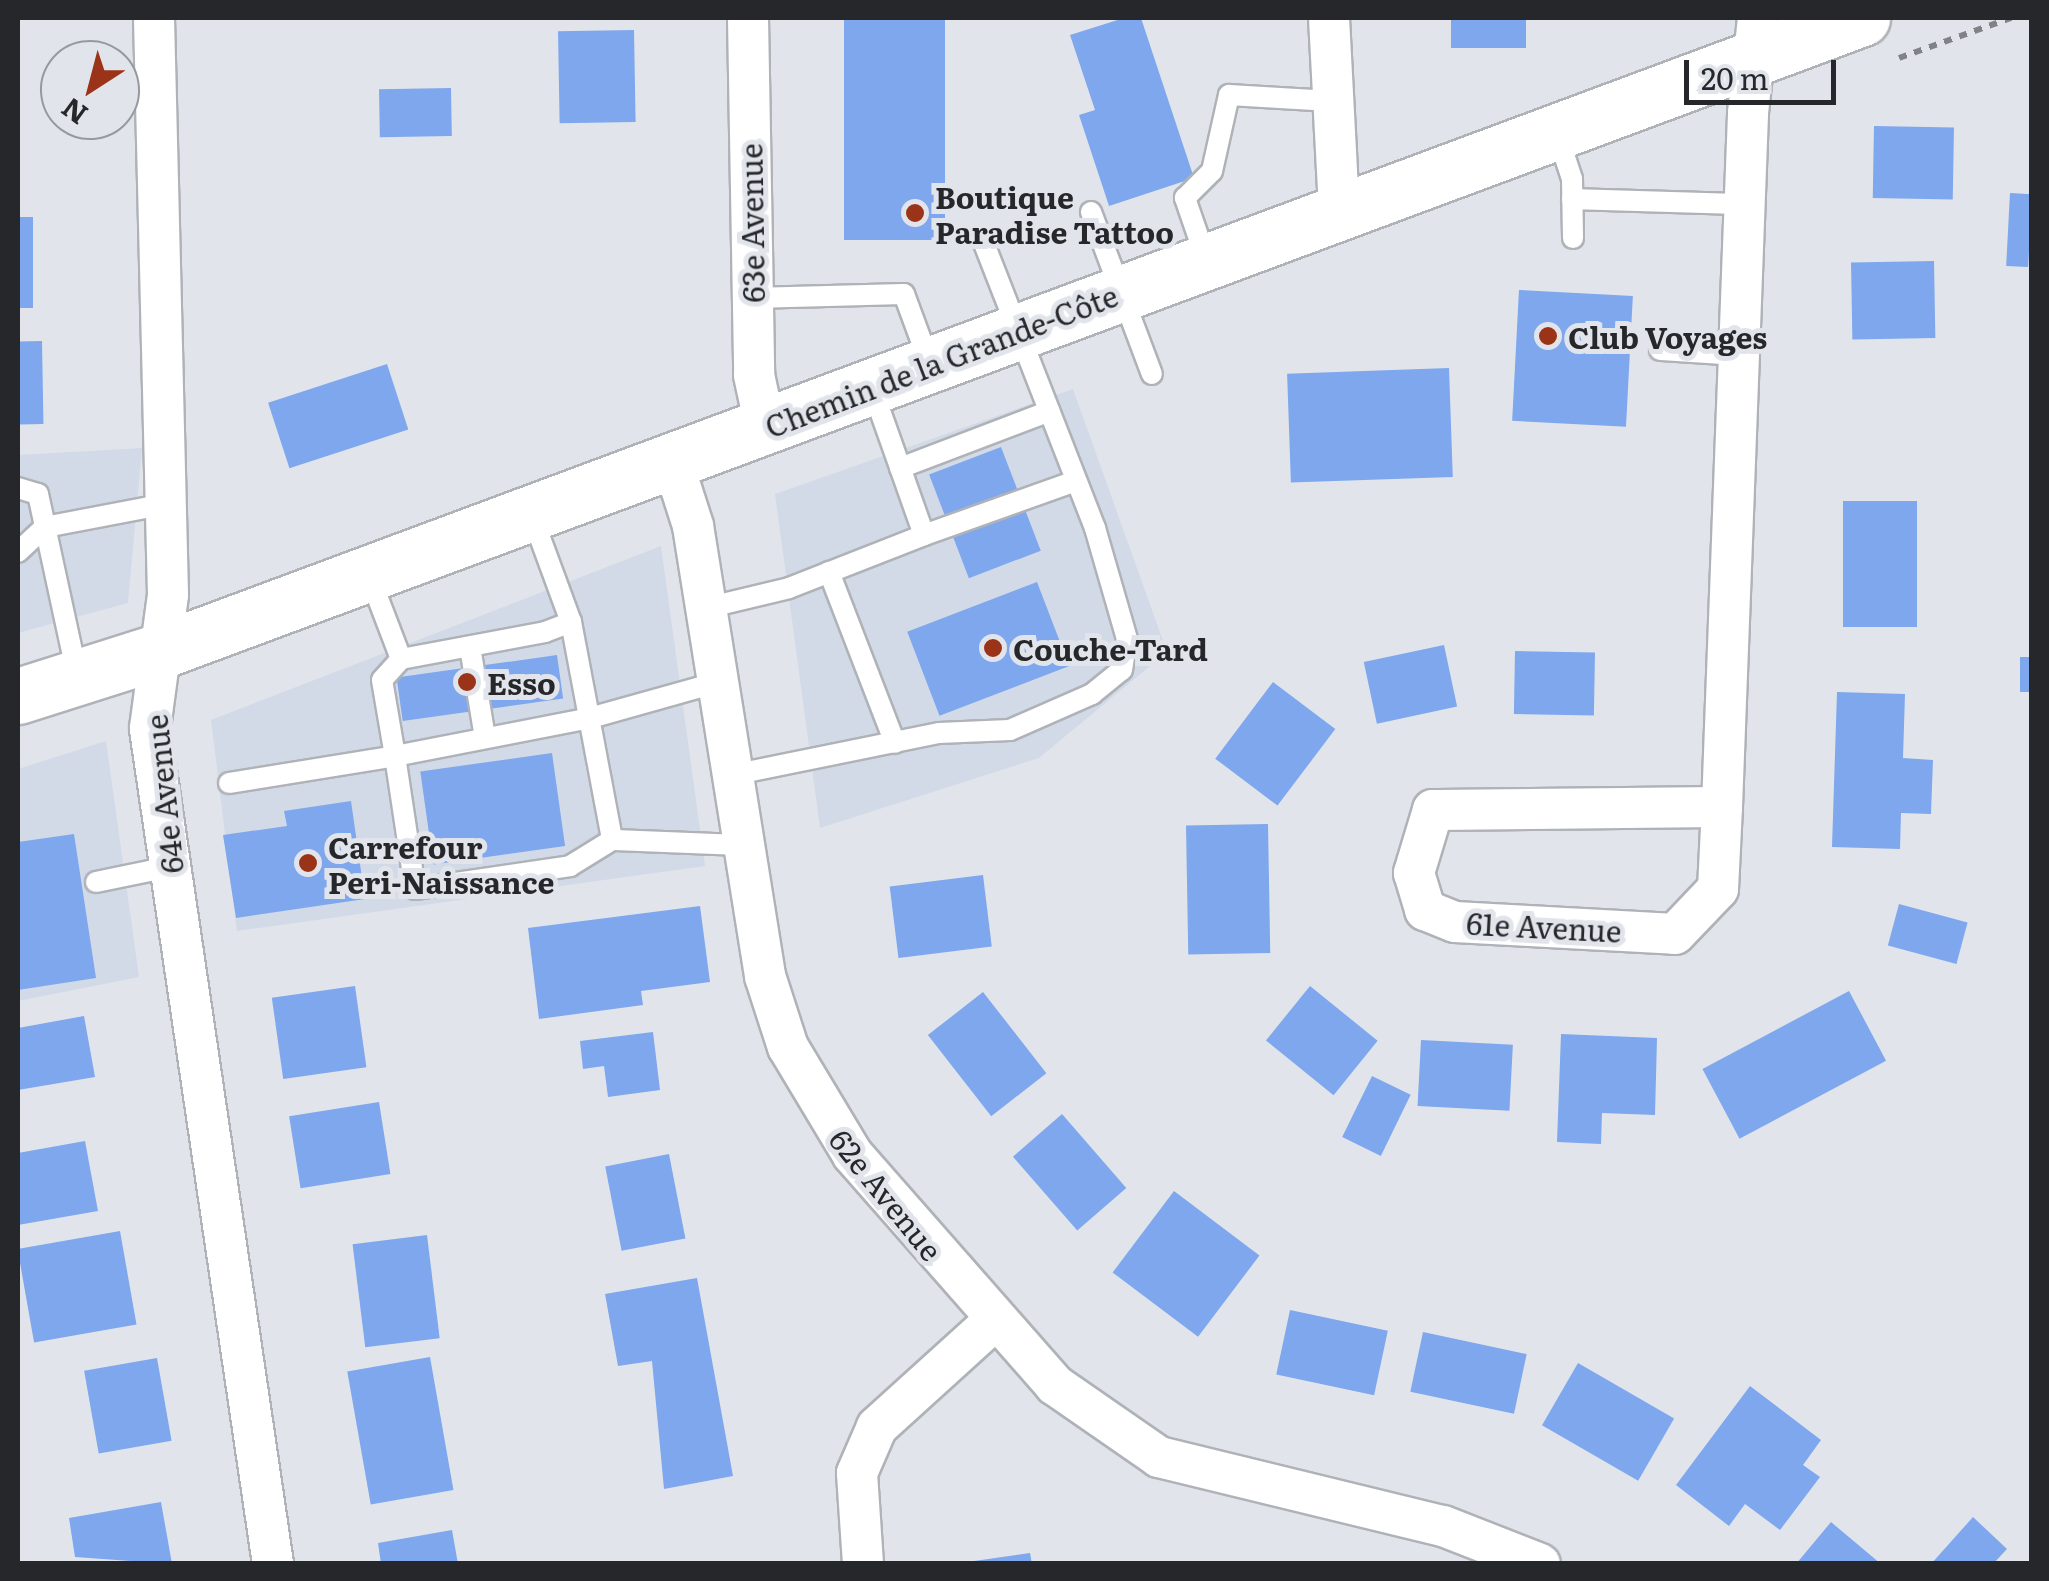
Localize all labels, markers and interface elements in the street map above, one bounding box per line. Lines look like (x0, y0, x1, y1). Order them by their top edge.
north arrow (40, 40, 140, 140)
scale bar (1689, 40, 1842, 102)
text: 20 m (1701, 55, 1769, 99)
text: N (52, 89, 95, 137)
street label: 63e Avenue (732, 143, 770, 303)
place label: Boutique Paradise Tattoo (935, 178, 1174, 248)
marker: Boutique Paradise Tattoo (904, 202, 926, 224)
street label: Chemin de la Grande-Côte (760, 276, 1122, 444)
place label: Club Voyages (1568, 318, 1767, 354)
marker: Club Voyages (1537, 325, 1559, 347)
place label: Couche-Tard (1013, 630, 1208, 666)
marker: Couche-Tard (982, 637, 1004, 659)
place label: Esso (487, 664, 556, 700)
marker: Esso (456, 671, 478, 693)
street label: 64e Avenue (137, 713, 189, 875)
place label: Carrefour Peri-Naissance (328, 828, 555, 898)
marker: Carrefour Peri-Naissance (297, 852, 319, 874)
street label: 61e Avenue (1466, 904, 1622, 948)
street label: 62e Avenue (823, 1121, 951, 1267)

